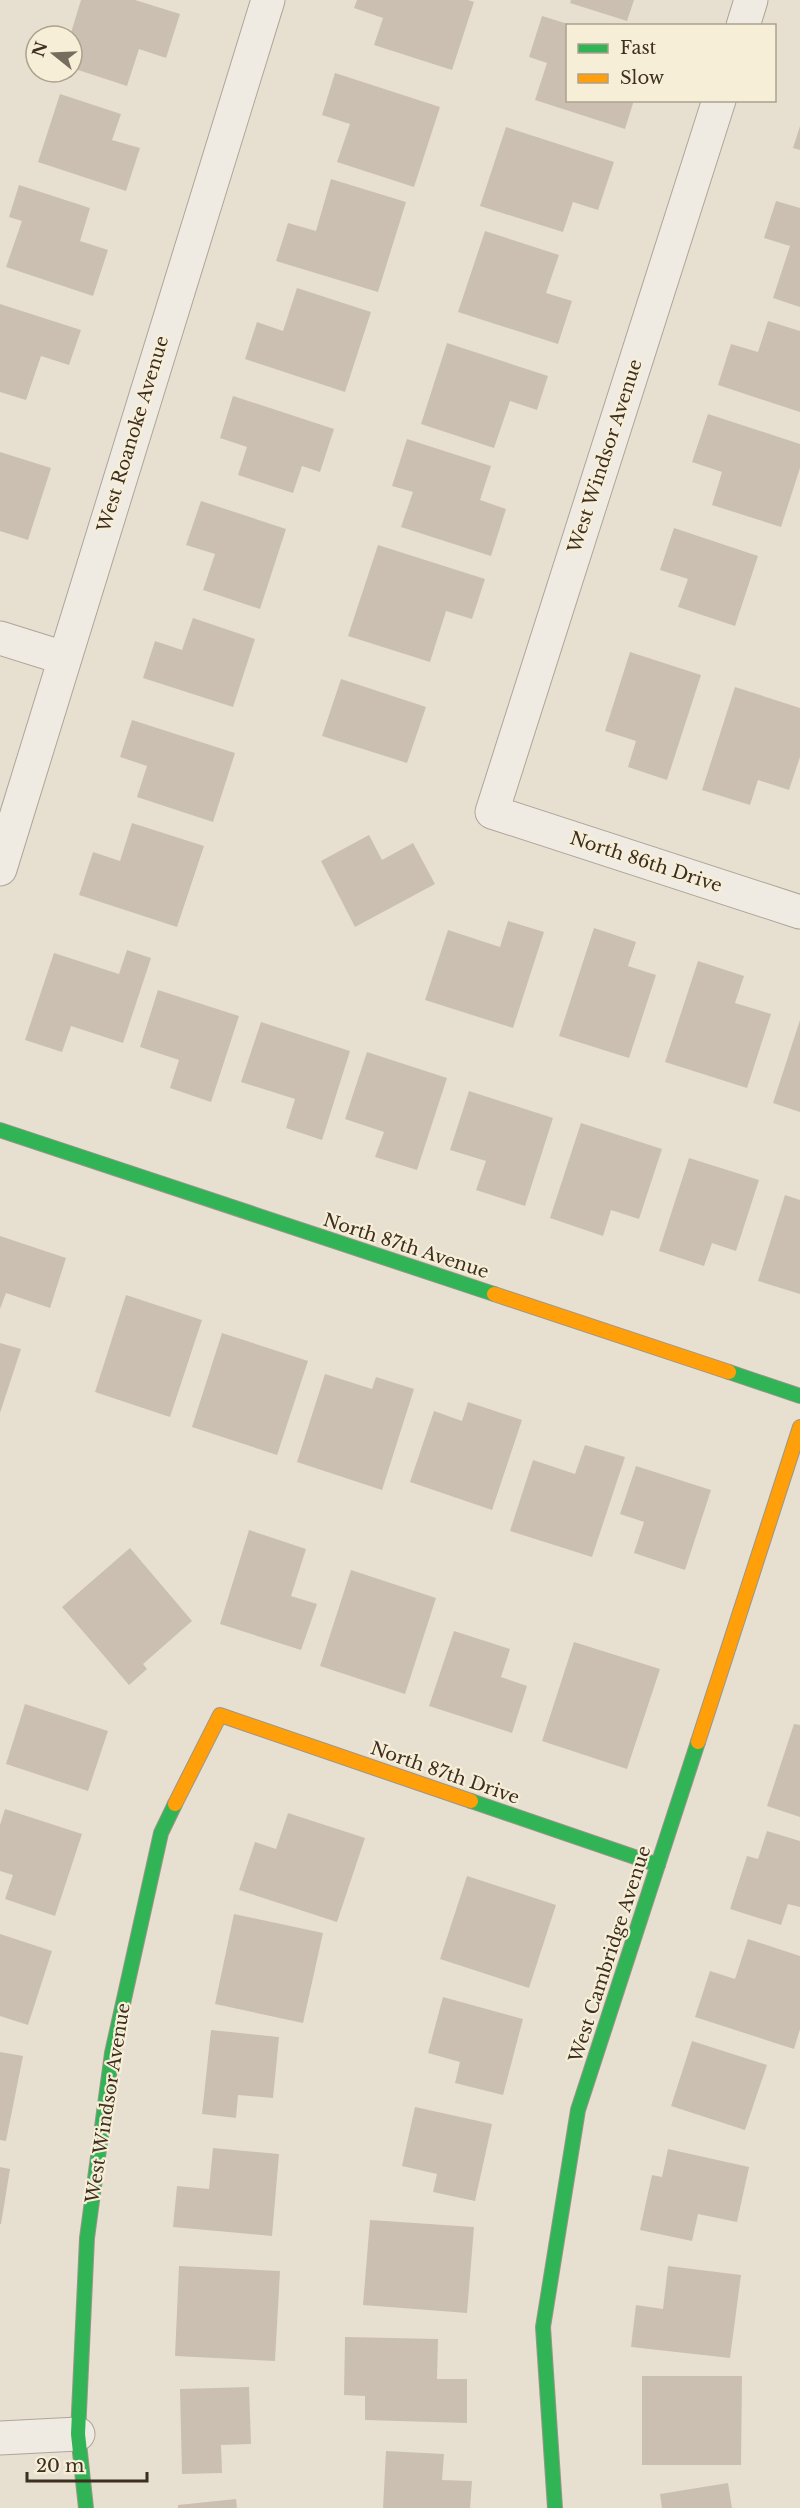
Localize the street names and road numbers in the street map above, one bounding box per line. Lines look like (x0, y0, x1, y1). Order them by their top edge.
street label: West Roanoke Avenue (92, 333, 173, 536)
street label: West Windsor Avenue (563, 356, 647, 557)
street label: North 86th Drive (567, 827, 725, 897)
street label: North 87th Avenue (321, 1209, 491, 1283)
street label: North 87th Drive (368, 1737, 522, 1809)
street label: West Cambridge Avenue (564, 1843, 655, 2066)
street label: West Windsor Avenue (81, 2001, 135, 2206)

